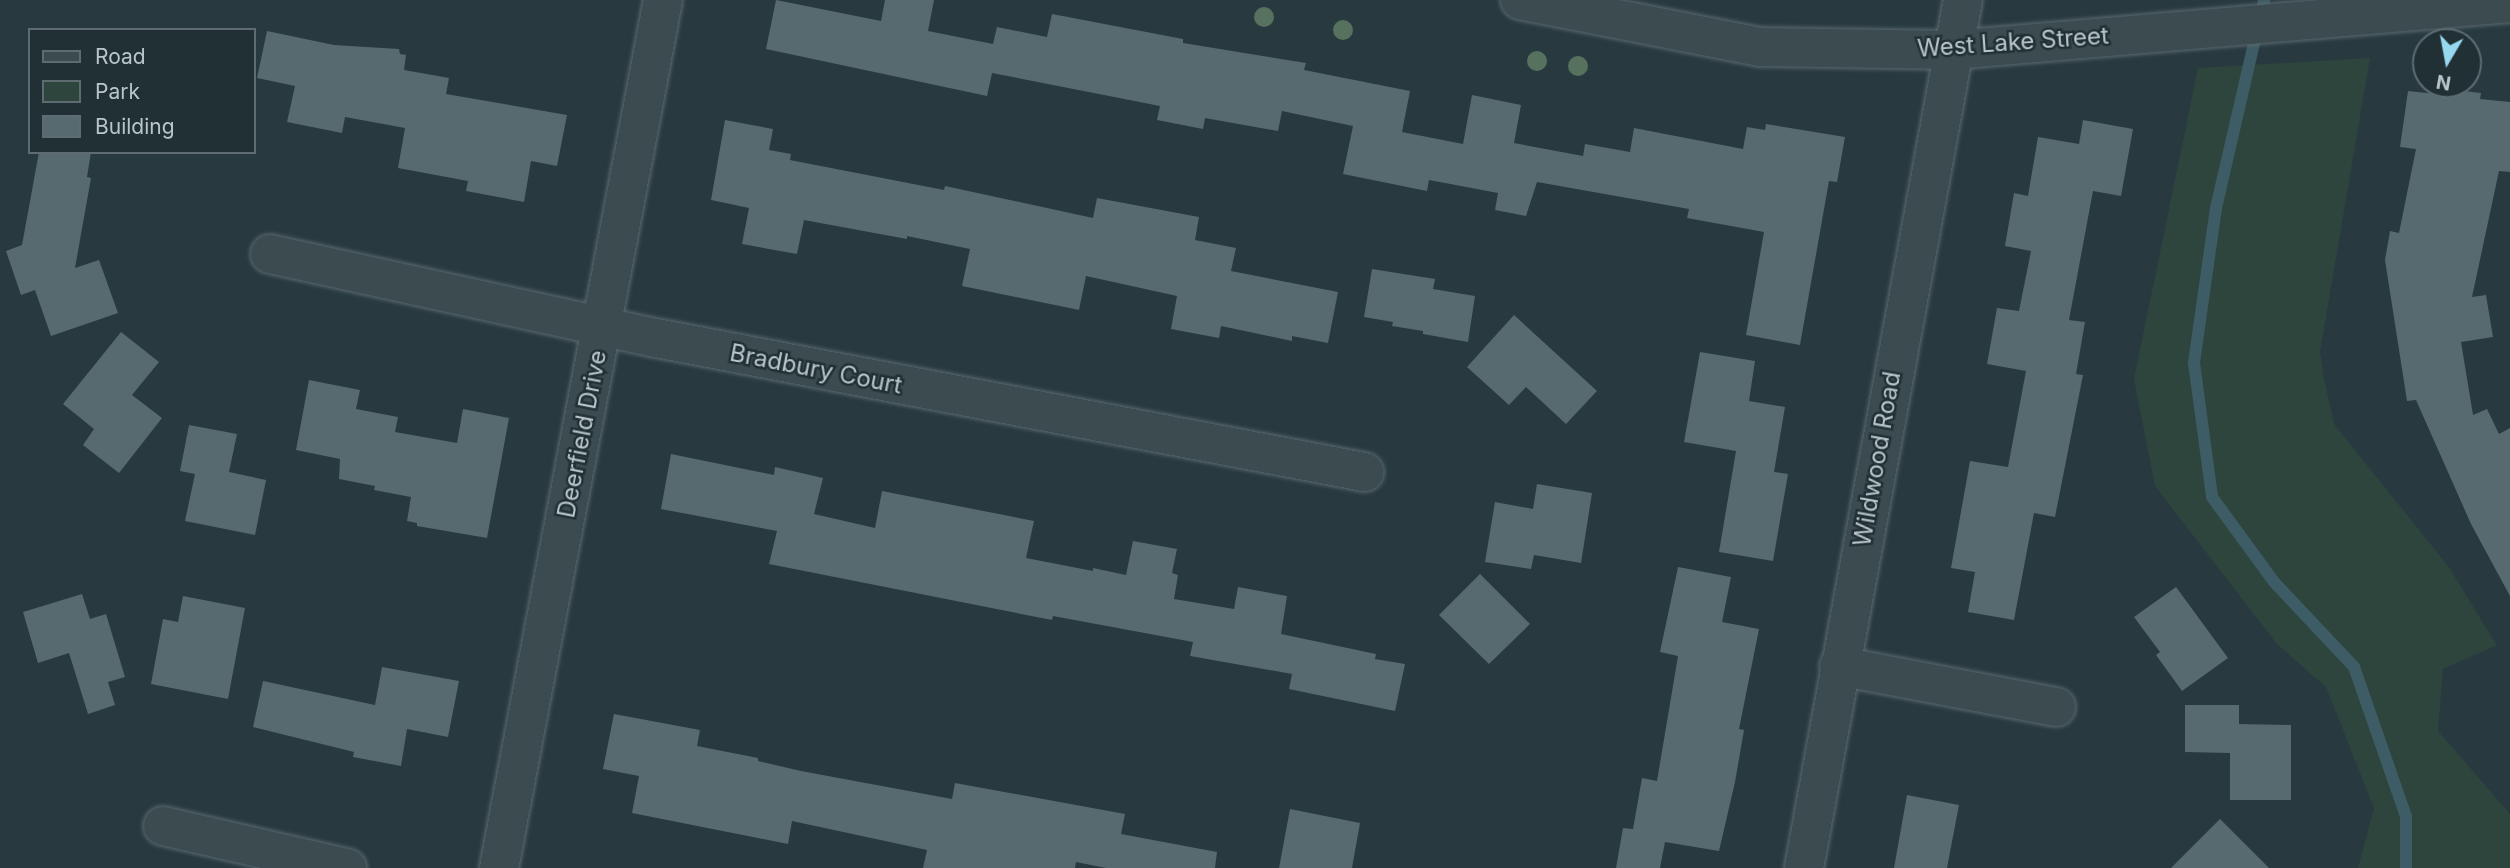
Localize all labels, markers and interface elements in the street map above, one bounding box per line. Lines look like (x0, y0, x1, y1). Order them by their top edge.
street label: West Lake Street (1916, 21, 2110, 63)
legend (28, 28, 256, 154)
north arrow (2412, 28, 2482, 98)
text: Road (95, 44, 146, 69)
text: N (2434, 70, 2453, 95)
text: Park (95, 79, 140, 104)
text: Building (95, 114, 175, 139)
street label: Bradbury Court (727, 338, 905, 400)
street label: Deerfield Drive (552, 348, 612, 520)
street label: Wildwood Road (1847, 369, 1907, 549)

